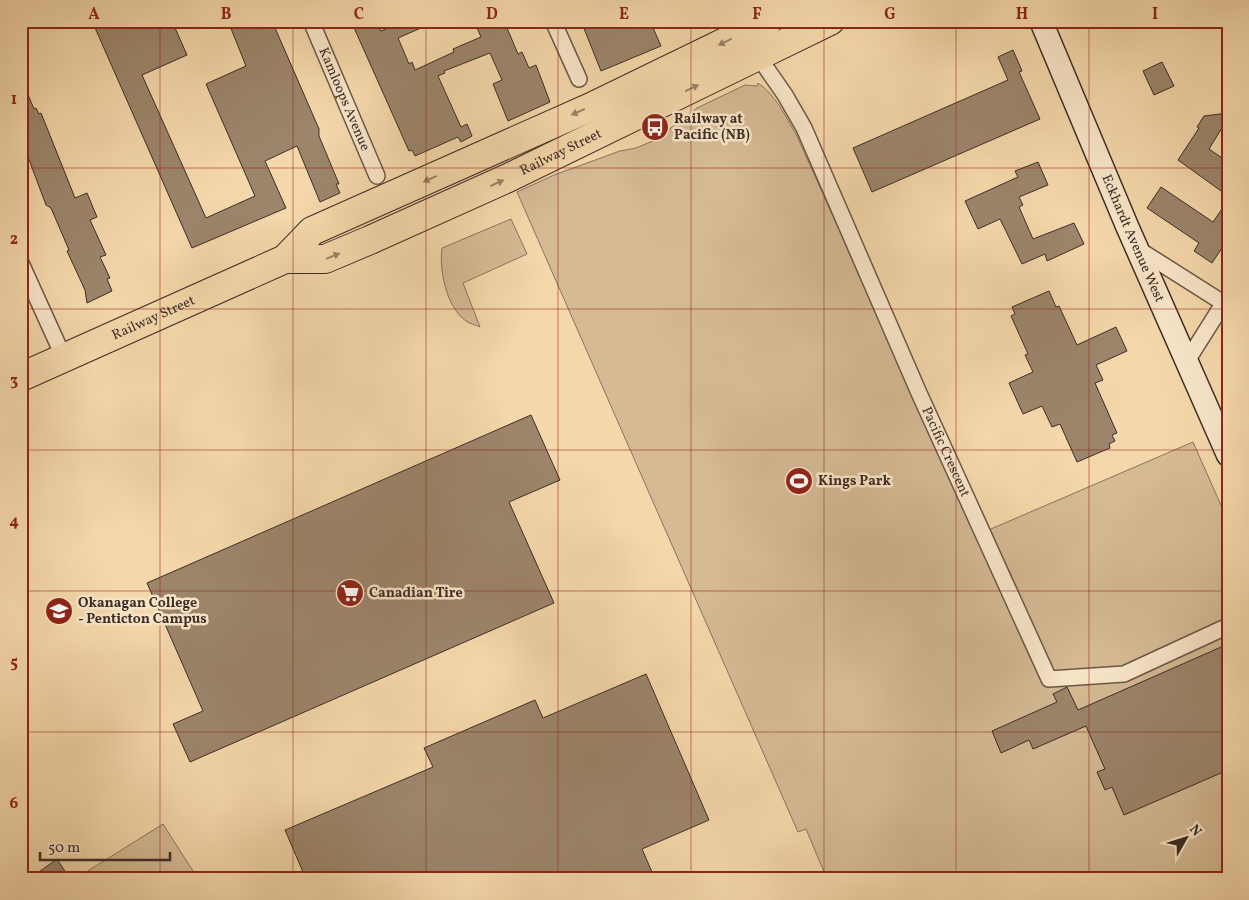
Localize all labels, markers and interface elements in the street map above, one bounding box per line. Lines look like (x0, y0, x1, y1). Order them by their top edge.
text: A (88, 4, 100, 26)
text: B (221, 4, 232, 26)
text: C (354, 4, 364, 26)
text: D (486, 4, 498, 26)
text: E (619, 4, 629, 26)
text: F (752, 4, 762, 26)
text: G (884, 4, 896, 26)
text: H (1016, 4, 1028, 26)
text: I (1152, 4, 1158, 26)
one-way arrow (717, 38, 732, 47)
street label: Kamloops Avenue (314, 45, 375, 154)
one-way arrow (685, 83, 699, 91)
text: 1 (11, 89, 17, 111)
one-way arrow (571, 109, 585, 117)
place label: Railway at Pacific (NB) (674, 110, 750, 145)
bus stop icon: Railway at Pacific (NB) (640, 112, 670, 142)
street label: Railway Street (517, 124, 605, 180)
street label: Eckhardt Avenue West (1097, 172, 1169, 305)
one-way arrow (423, 175, 437, 183)
one-way arrow (490, 179, 504, 187)
text: 2 (10, 229, 18, 251)
one-way arrow (326, 252, 341, 260)
street label: Railway Street (109, 291, 198, 345)
text: 3 (10, 370, 18, 392)
street label: Pacific Crescent (917, 404, 975, 500)
sports icon: Kings Park (784, 466, 814, 496)
place label: Kings Park (818, 472, 891, 491)
text: 4 (9, 511, 19, 533)
supermarket icon: Canadian Tire (335, 578, 365, 608)
place label: Canadian Tire (369, 584, 463, 603)
place label: Okanagan College - Penticton Campus (78, 594, 207, 629)
school or university icon: Okanagan College - Penticton Campus (44, 596, 74, 626)
text: 5 (10, 652, 18, 674)
text: 6 (10, 793, 19, 815)
north arrow (1162, 812, 1212, 862)
text: N (1184, 821, 1206, 841)
scale bar (40, 830, 170, 862)
text: 50 m (48, 838, 80, 859)

